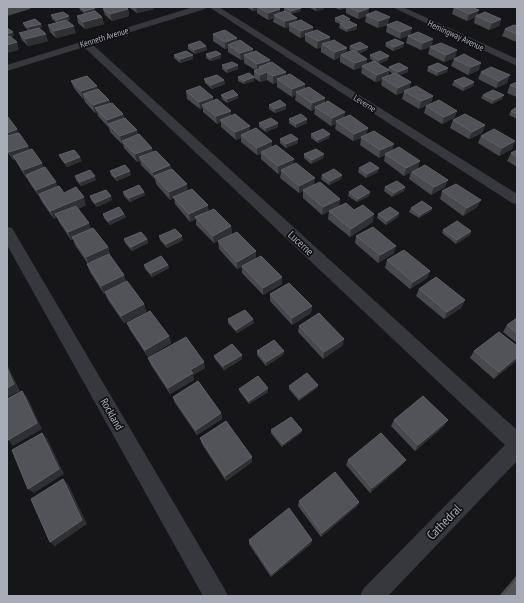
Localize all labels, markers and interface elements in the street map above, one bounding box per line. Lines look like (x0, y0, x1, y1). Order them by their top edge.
street label: Hemingway Avenue (426, 17, 486, 53)
street label: Kenneth Avenue (78, 24, 130, 50)
street label: Leverne (352, 92, 378, 114)
street label: Lucerne (285, 228, 317, 259)
street label: Rockland (97, 396, 127, 433)
street label: Cathedral (423, 501, 465, 543)

